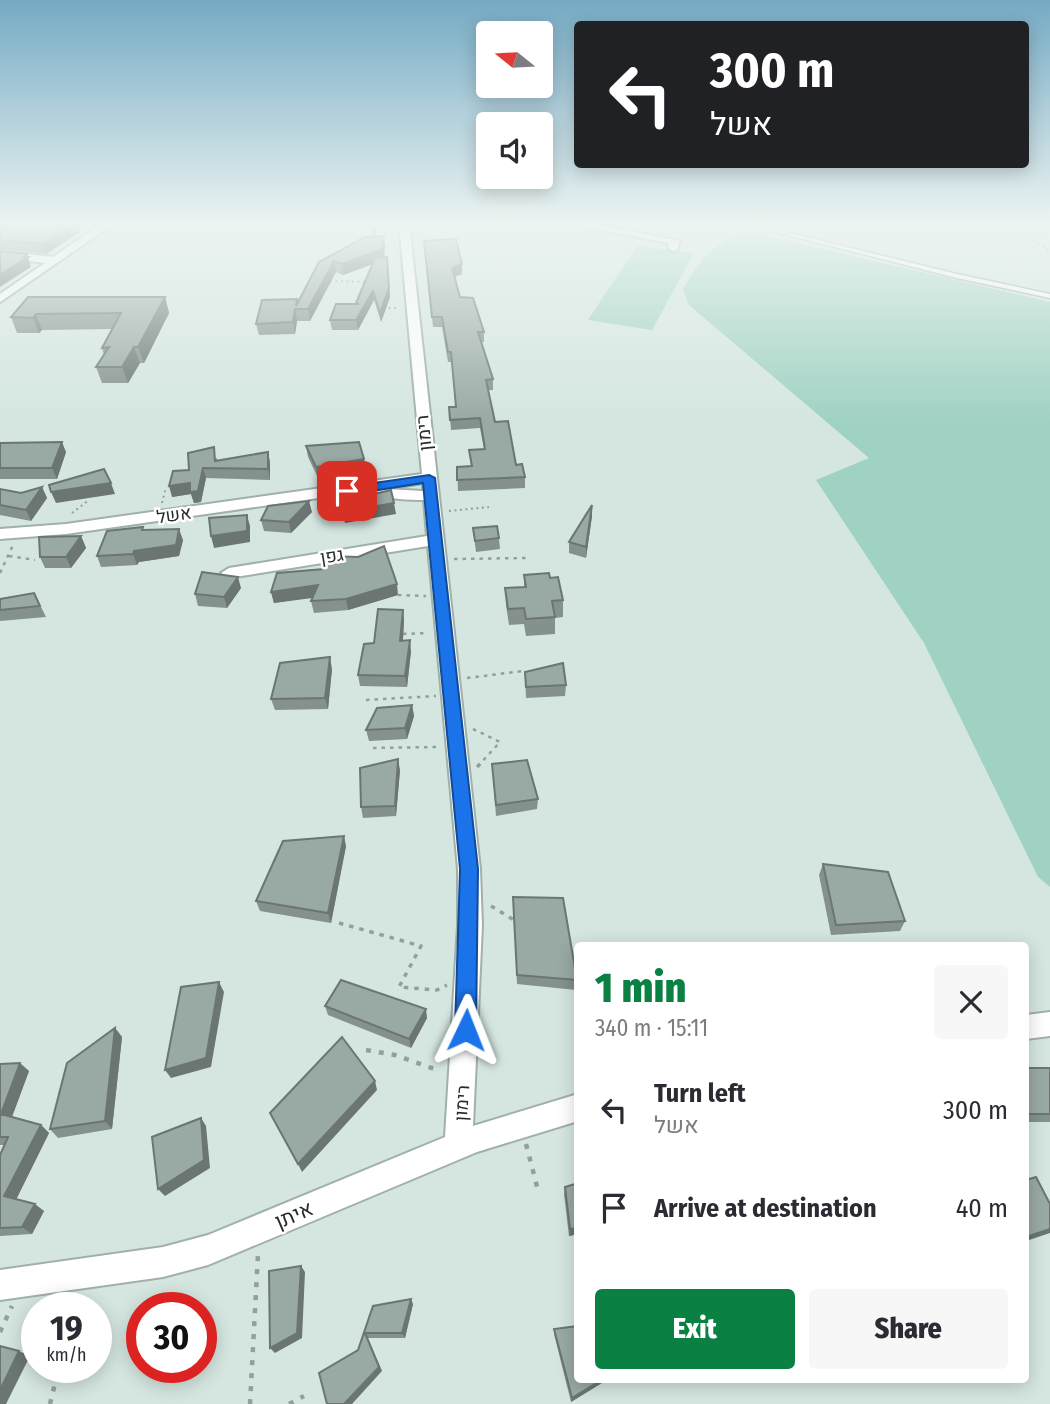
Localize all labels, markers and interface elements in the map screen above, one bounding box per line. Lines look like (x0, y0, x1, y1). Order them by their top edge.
north arrow (476, 21, 553, 98)
map controls (476, 21, 553, 189)
text: 300 m (710, 41, 834, 100)
icon: left (595, 49, 686, 140)
text: אשל (710, 105, 772, 143)
button: sound (476, 112, 553, 189)
street label: רימון (411, 414, 437, 452)
pin (317, 461, 377, 521)
icon: arrive (328, 472, 366, 510)
street label: אשל (155, 502, 193, 528)
street label: גפן (319, 543, 345, 569)
text: 1 min (595, 963, 686, 1013)
button: close (934, 965, 1008, 1039)
position arrow (429, 993, 503, 1067)
text: 340 m · 15:11 (595, 1014, 708, 1042)
text: Turn left (654, 1078, 746, 1109)
street label: רימון (450, 1084, 474, 1122)
icon: left (595, 1091, 633, 1129)
text: 300 m (943, 1095, 1008, 1126)
text: אשל (654, 1111, 699, 1139)
icon: arrive (595, 1189, 633, 1227)
text: Arrive at destination (654, 1193, 877, 1224)
text: 40 m (956, 1193, 1008, 1224)
street label: איתן (271, 1195, 317, 1235)
button: Exit (595, 1289, 795, 1369)
button: Share (809, 1289, 1008, 1369)
speed limit sign: 30 (126, 1292, 217, 1383)
text: 19 (50, 1307, 83, 1349)
text: km/h (46, 1344, 87, 1366)

